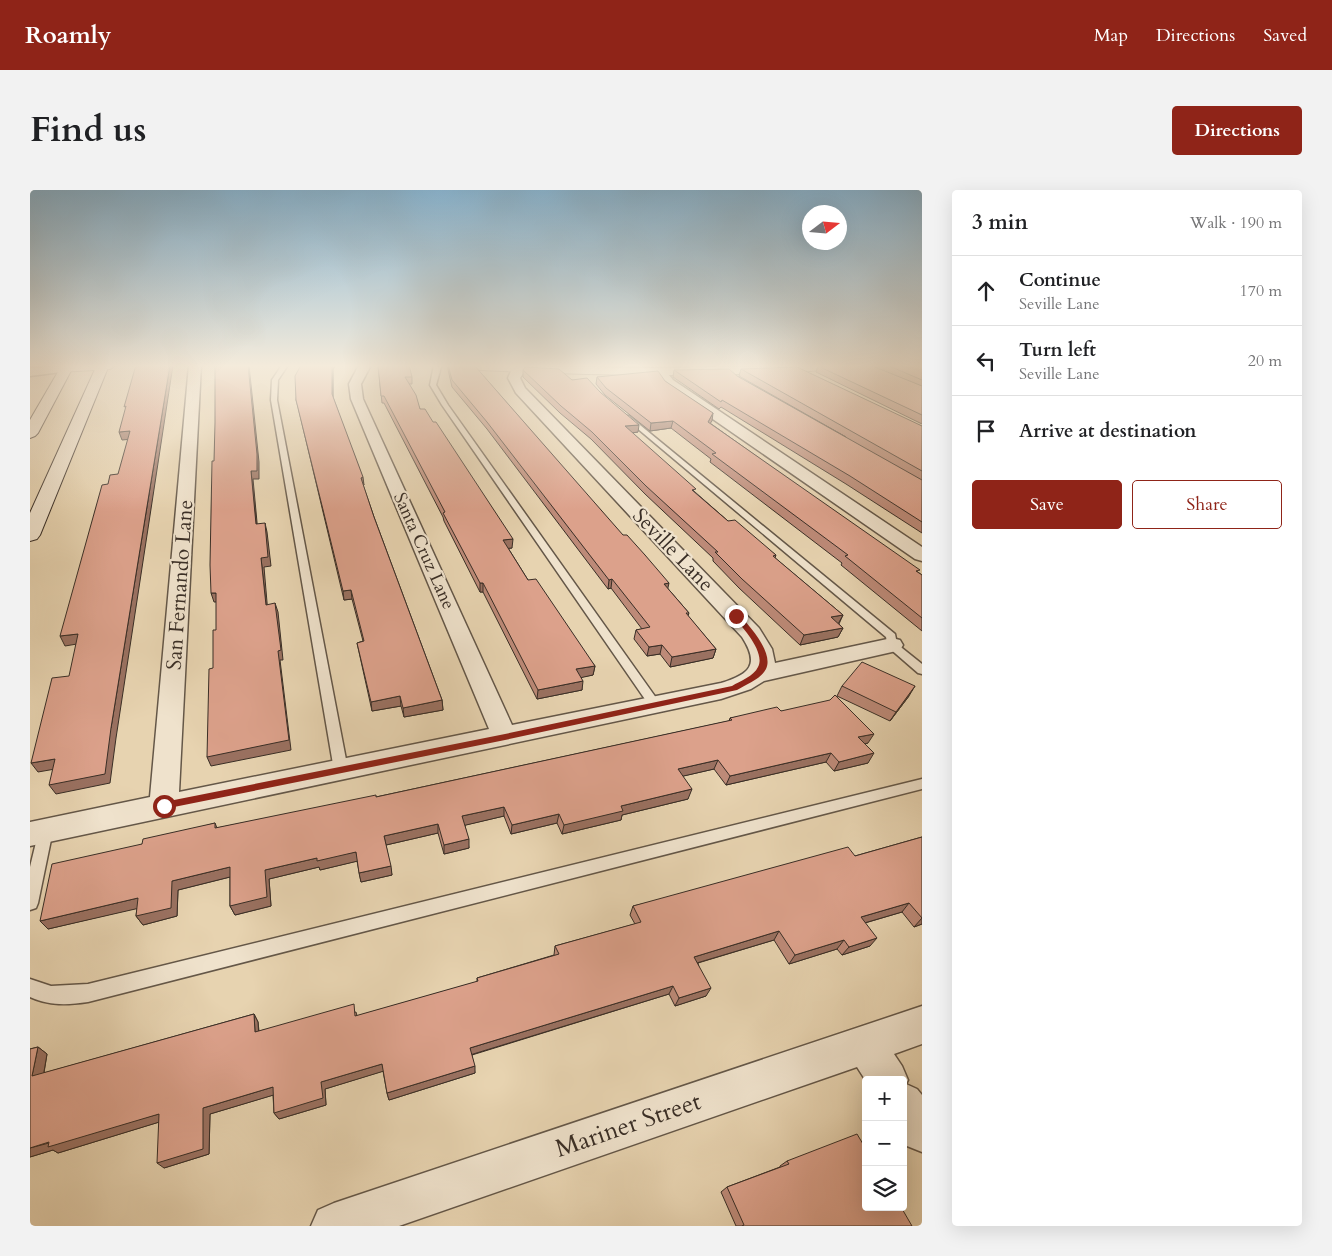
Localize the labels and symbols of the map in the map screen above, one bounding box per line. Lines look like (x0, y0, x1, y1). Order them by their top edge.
north arrow (802, 205, 847, 250)
street label: Santa Cruz Lane (387, 489, 461, 613)
street label: San Fernando Lane (160, 499, 200, 671)
street label: Seville Lane (626, 502, 720, 598)
route end (725, 605, 748, 628)
route start (153, 795, 176, 818)
street label: Mariner Street (551, 1084, 706, 1166)

